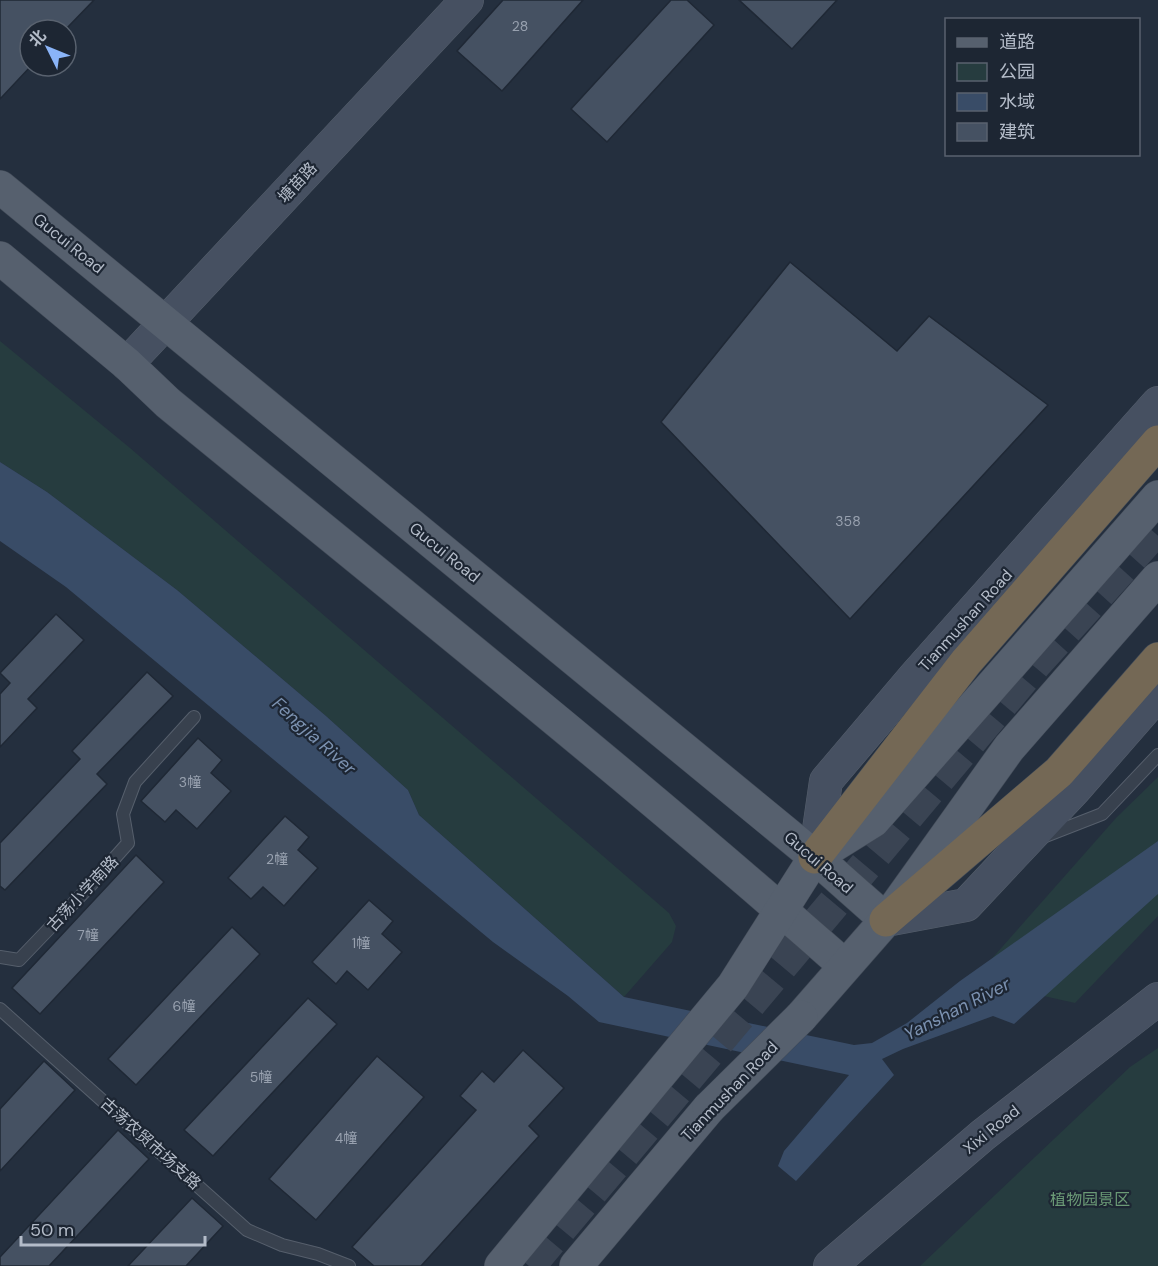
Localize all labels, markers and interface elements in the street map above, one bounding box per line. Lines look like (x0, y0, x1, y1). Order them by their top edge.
house number: 28 (512, 17, 528, 35)
north arrow (18, 18, 78, 78)
legend (945, 18, 1140, 156)
text: 北 (24, 25, 51, 51)
text: 道路 (999, 30, 1035, 54)
text: 公园 (999, 60, 1035, 84)
text: 水域 (999, 90, 1035, 114)
text: 建筑 (999, 120, 1035, 144)
street label: 塘苗路 (273, 158, 321, 207)
street label: Gucui Road (29, 208, 108, 278)
house number: 358 (835, 512, 861, 530)
street label: Gucui Road (405, 517, 484, 587)
street label: Tianmushan Road (914, 565, 1017, 676)
water label: Fengjia River (267, 692, 362, 781)
house number: 3幢 (179, 773, 201, 791)
street label: Gucui Road (780, 827, 858, 898)
house number: 2幢 (266, 850, 288, 868)
street label: 古荡小学南路 (42, 851, 123, 936)
house number: 7幢 (77, 926, 99, 944)
house number: 1幢 (352, 934, 370, 952)
water label: Yanshan River (900, 971, 1015, 1046)
house number: 6幢 (173, 997, 195, 1015)
street label: Tianmushan Road (676, 1037, 782, 1146)
house number: 5幢 (250, 1068, 272, 1086)
street label: 古荡农贸市场支路 (96, 1093, 205, 1194)
street label: Xixi Road (959, 1100, 1024, 1159)
house number: 4幢 (335, 1129, 357, 1147)
park label: 植物园景区 (1050, 1189, 1130, 1210)
scale bar (21, 1209, 206, 1247)
text: 50 m (30, 1218, 74, 1242)

